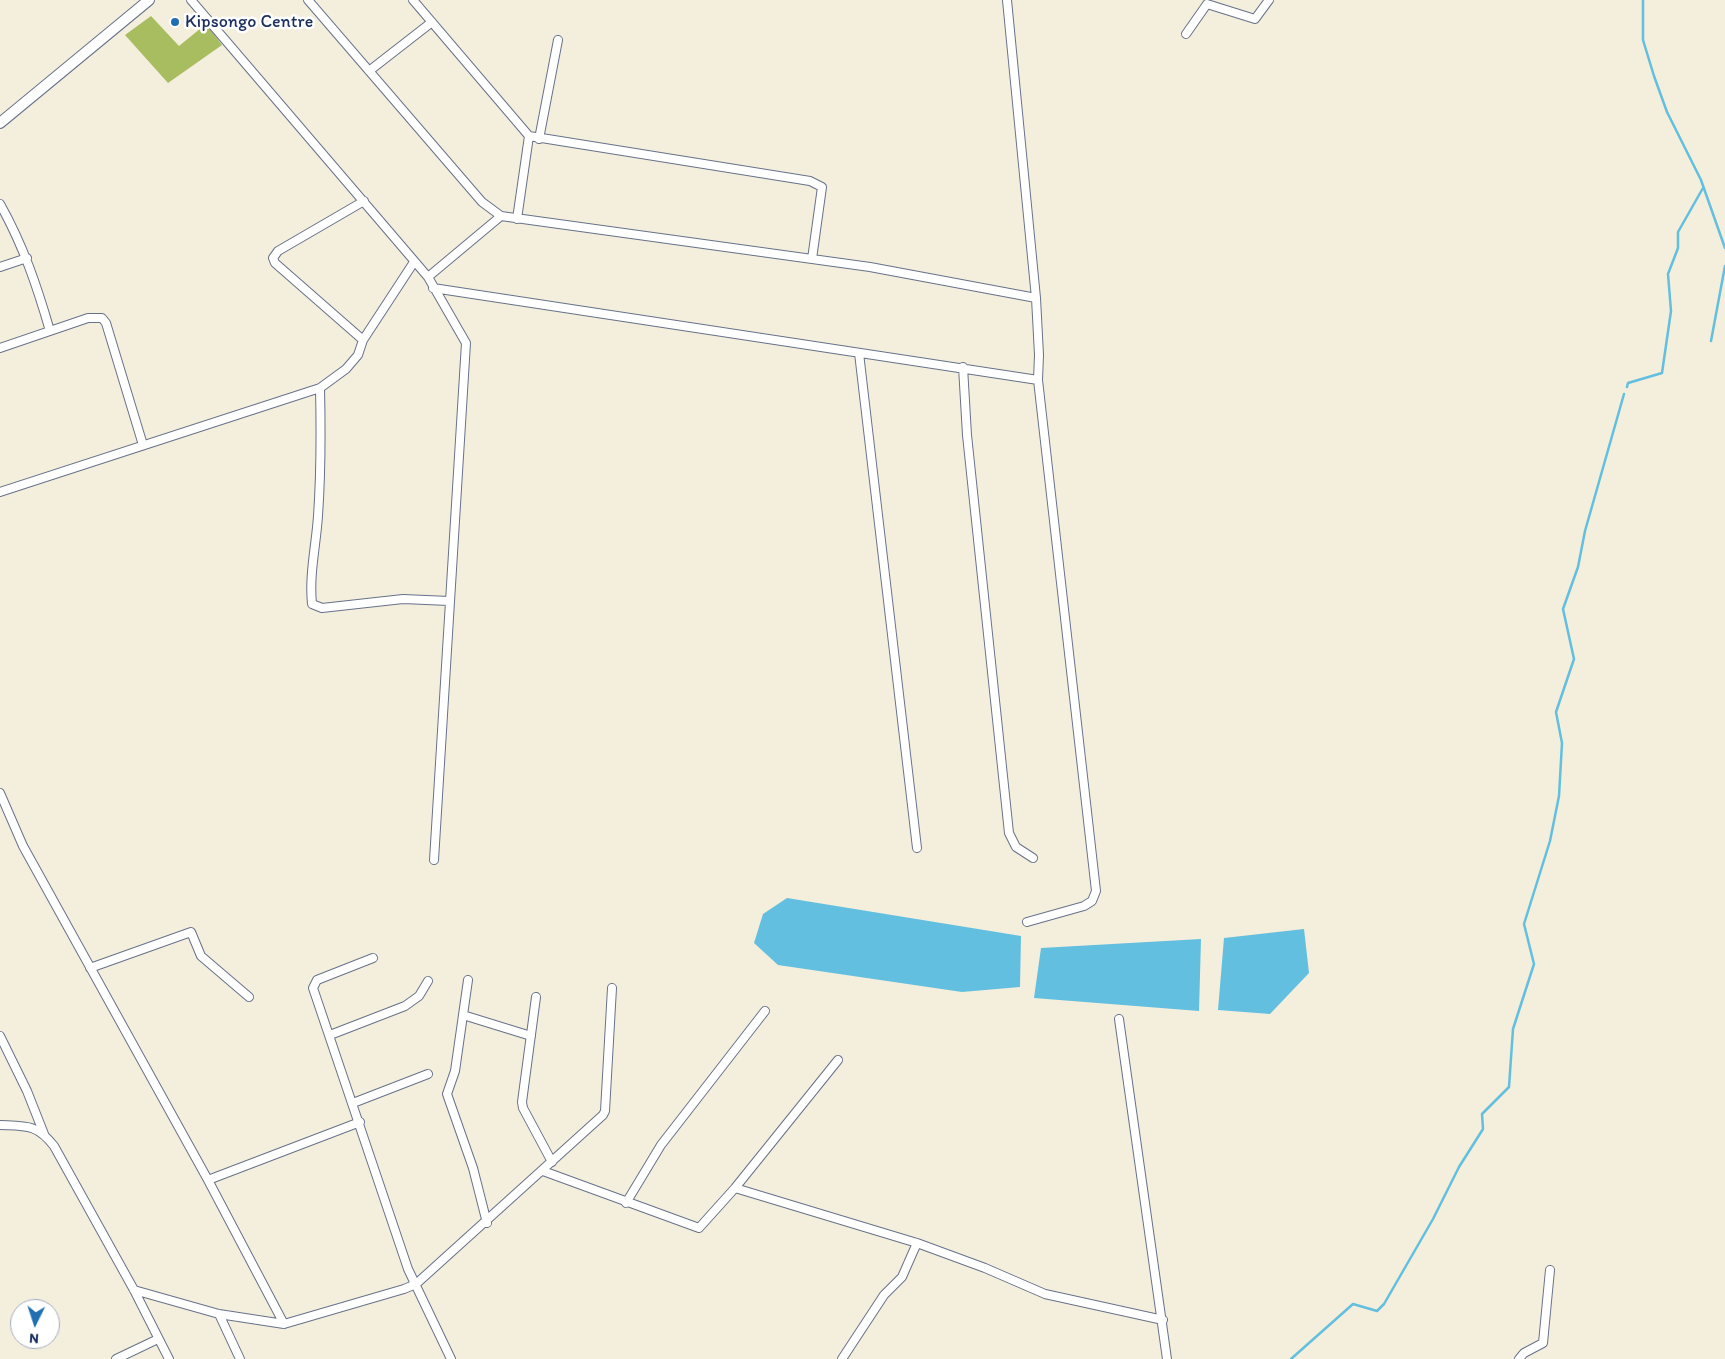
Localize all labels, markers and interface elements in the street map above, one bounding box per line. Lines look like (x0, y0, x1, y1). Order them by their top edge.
place label: Kipsongo Centre (185, 11, 313, 33)
marker: Kipsongo Centre (169, 16, 181, 28)
north arrow (10, 1299, 60, 1349)
text: N (29, 1330, 39, 1347)

